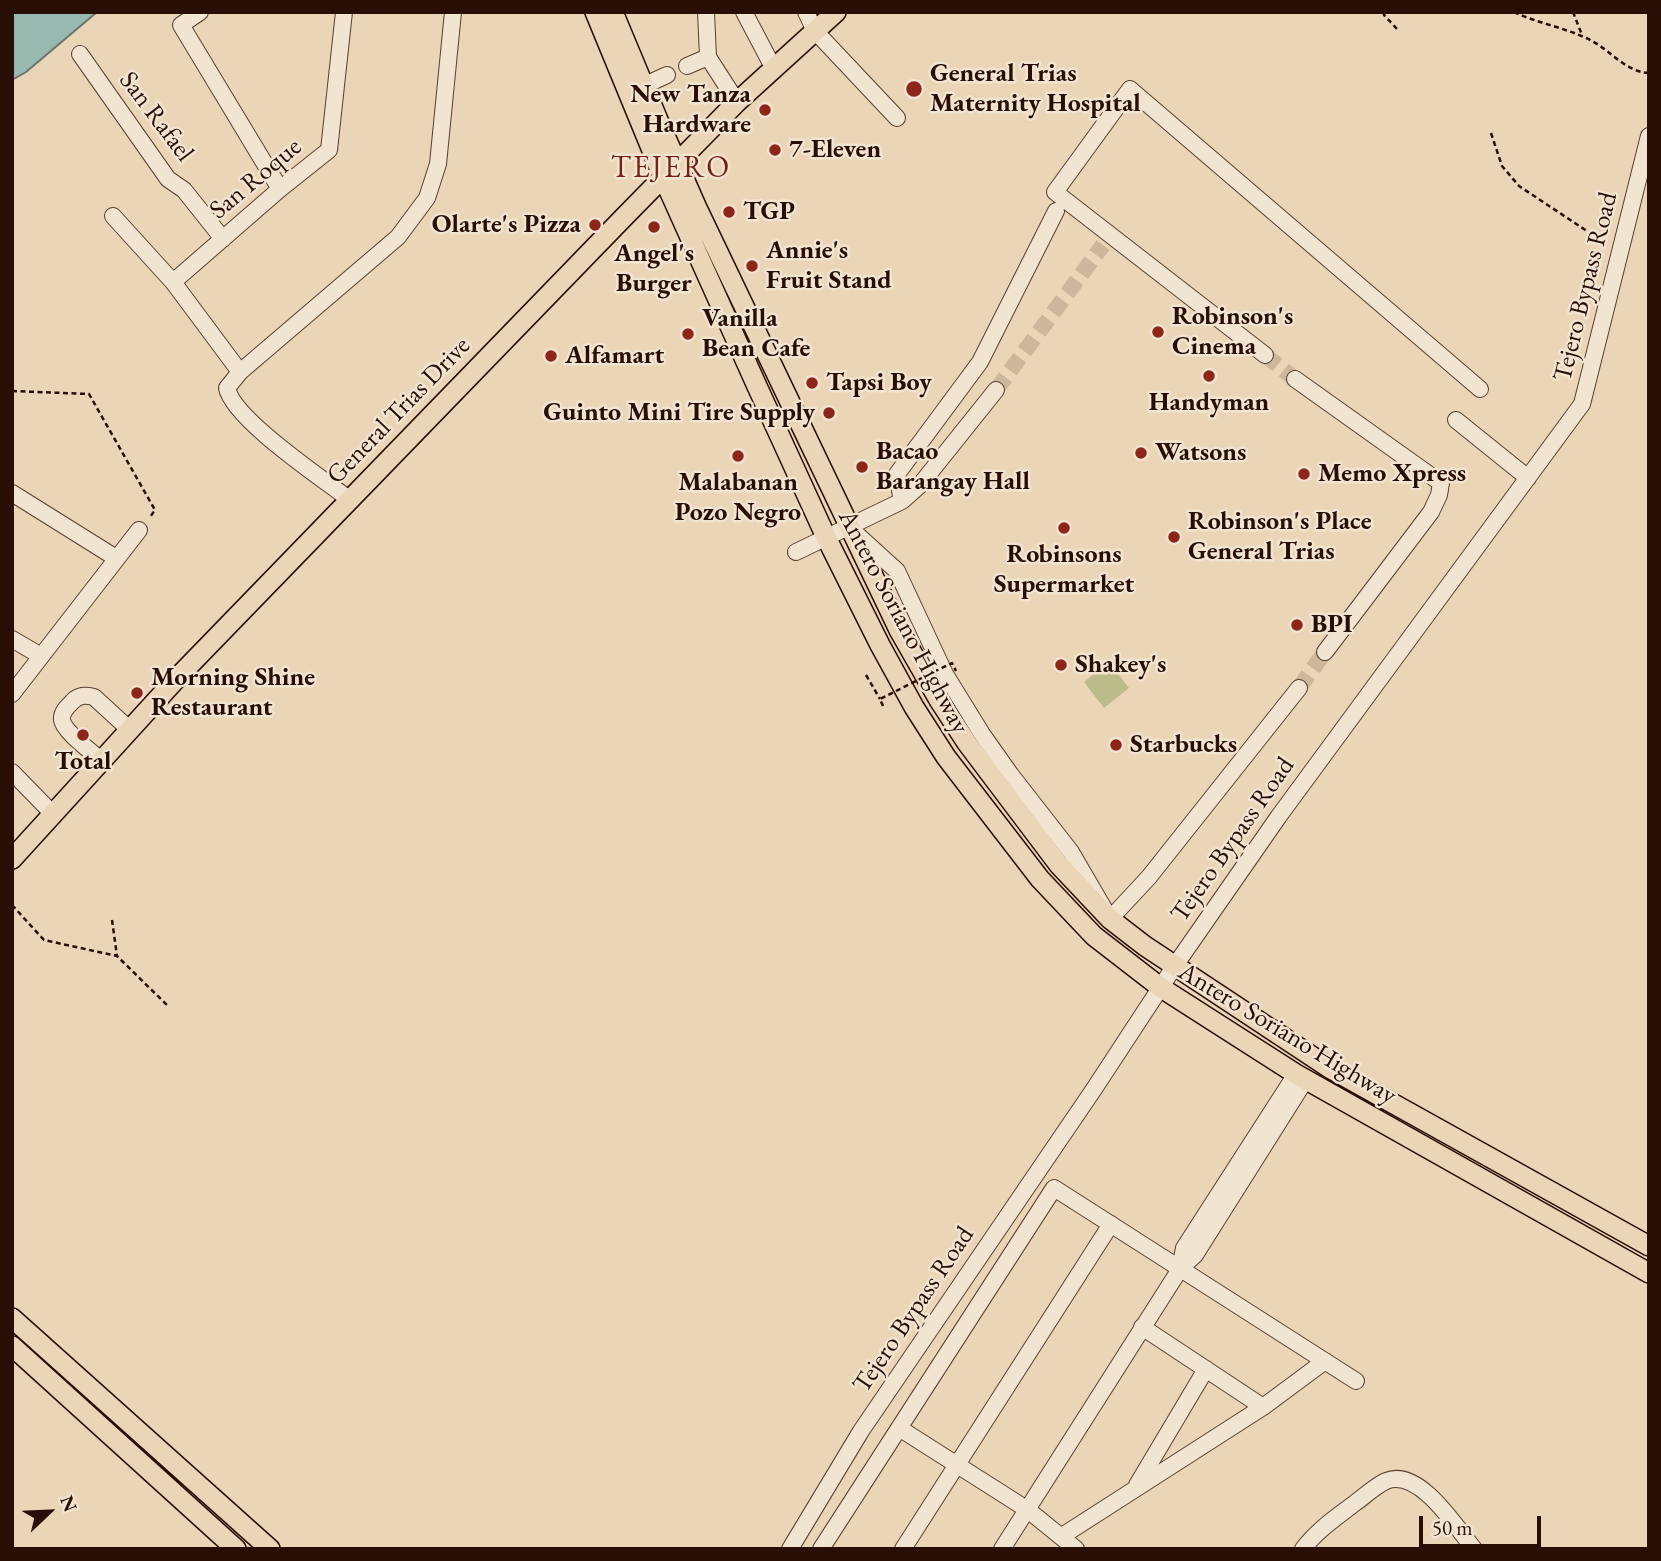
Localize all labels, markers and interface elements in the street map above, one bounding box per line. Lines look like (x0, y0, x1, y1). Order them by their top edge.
place label: General Trias Maternity Hospital (930, 58, 1141, 119)
street label: San Rafael (112, 66, 200, 168)
place label: New Tanza Hardware (630, 79, 751, 140)
marker: General Trias Maternity Hospital (904, 79, 924, 99)
marker: New Tanza Hardware (757, 102, 773, 118)
street label: San Roque (204, 132, 308, 226)
place label: 7-Eleven (789, 134, 881, 166)
marker: 7-Eleven (767, 142, 783, 158)
district label: TEJERO (612, 151, 730, 187)
street label: Tejero Bypass Road (1547, 189, 1625, 385)
place label: TGP (743, 196, 795, 228)
marker: TGP (721, 204, 737, 220)
place label: Olarte's Pizza (432, 209, 581, 241)
marker: Olarte's Pizza (587, 217, 603, 233)
marker: Angel's Burger (646, 219, 662, 235)
place label: Annie's Fruit Stand (766, 235, 892, 296)
place label: Angel's Burger (614, 238, 694, 300)
marker: Annie's Fruit Stand (744, 258, 760, 274)
place label: Robinson's Cinema (1172, 301, 1293, 362)
place label: Vanilla Bean Cafe (702, 303, 810, 364)
marker: Robinson's Cinema (1150, 324, 1166, 340)
marker: Vanilla Bean Cafe (680, 326, 696, 342)
street label: General Trias Drive (321, 331, 477, 491)
place label: Alfamart (565, 340, 664, 372)
marker: Alfamart (543, 348, 559, 364)
place label: Tapsi Boy (826, 367, 932, 399)
marker: Handyman (1201, 368, 1217, 384)
marker: Tapsi Boy (804, 375, 820, 391)
place label: Handyman (1149, 387, 1269, 419)
place label: Guinto Mini Tire Supply (543, 397, 815, 429)
marker: Guinto Mini Tire Supply (821, 405, 837, 421)
place label: Bacao Barangay Hall (876, 436, 1030, 498)
place label: Watsons (1155, 437, 1246, 469)
marker: Watsons (1133, 445, 1149, 461)
marker: Malabanan Pozo Negro (730, 448, 746, 464)
place label: Memo Xpress (1318, 458, 1466, 490)
marker: Bacao Barangay Hall (854, 459, 870, 475)
marker: Memo Xpress (1296, 466, 1312, 482)
place label: Malabanan Pozo Negro (675, 467, 801, 528)
street label: Antero Soriano Highway (831, 505, 975, 739)
place label: Robinson's Place General Trias (1188, 506, 1372, 568)
marker: Robinsons Supermarket (1056, 520, 1072, 536)
marker: Robinson's Place General Trias (1166, 529, 1182, 545)
place label: Robinsons Supermarket (994, 539, 1134, 600)
place label: BPI (1311, 609, 1353, 641)
marker: BPI (1289, 617, 1305, 633)
place label: Shakey's (1075, 649, 1166, 681)
marker: Shakey's (1053, 657, 1069, 673)
place label: Morning Shine Restaurant (151, 662, 315, 724)
marker: Morning Shine Restaurant (129, 685, 145, 701)
marker: Total (75, 727, 91, 743)
place label: Starbucks (1130, 729, 1237, 761)
marker: Starbucks (1108, 737, 1124, 753)
place label: Total (55, 746, 111, 778)
street label: Tejero Bypass Road (1165, 752, 1301, 928)
street label: Antero Soriano Highway (1172, 956, 1402, 1112)
street label: Tejero Bypass Road (847, 1221, 981, 1399)
north arrow (14, 1477, 84, 1547)
text: N (54, 1492, 83, 1516)
scale bar (1423, 1502, 1546, 1546)
text: 50 m (1432, 1514, 1473, 1541)

